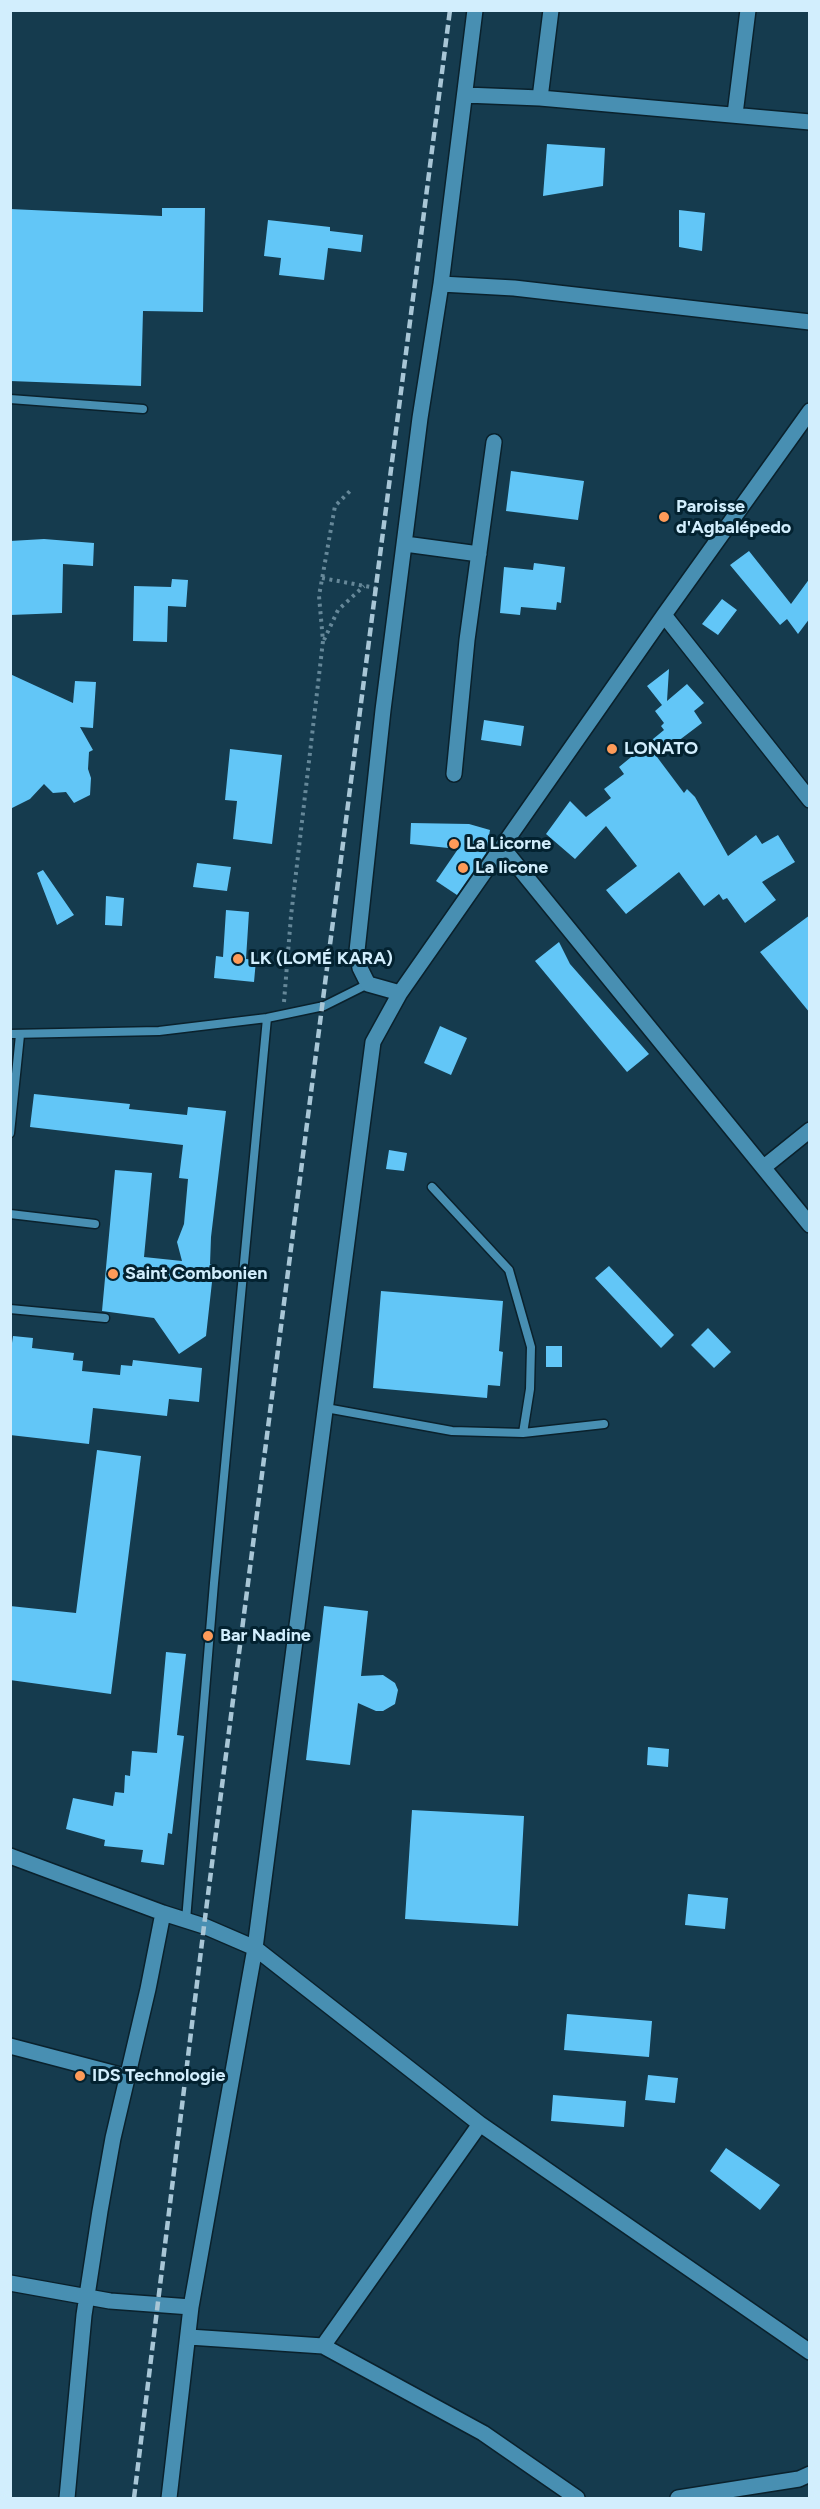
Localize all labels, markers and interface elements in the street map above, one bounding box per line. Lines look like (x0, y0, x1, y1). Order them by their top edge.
place label: Paroisse d'Agbalépedo (676, 496, 791, 538)
marker: Paroisse d'Agbalépedo (657, 510, 671, 524)
place label: LONATO (624, 738, 698, 760)
marker: LONATO (605, 742, 619, 756)
place label: La Licorne (466, 833, 551, 855)
marker: La Licorne (447, 837, 461, 851)
place label: La licone (475, 857, 548, 879)
marker: La licone (456, 861, 470, 875)
place label: LK (LOMÉ KARA) (250, 948, 393, 970)
marker: LK (LOMÉ KARA) (231, 952, 245, 966)
place label: Saint Combonien (125, 1263, 268, 1285)
marker: Saint Combonien (106, 1267, 120, 1281)
place label: Bar Nadine (220, 1625, 311, 1647)
marker: Bar Nadine (201, 1629, 215, 1643)
place label: IDS Technologie (92, 2065, 225, 2087)
marker: IDS Technologie (73, 2069, 87, 2083)

